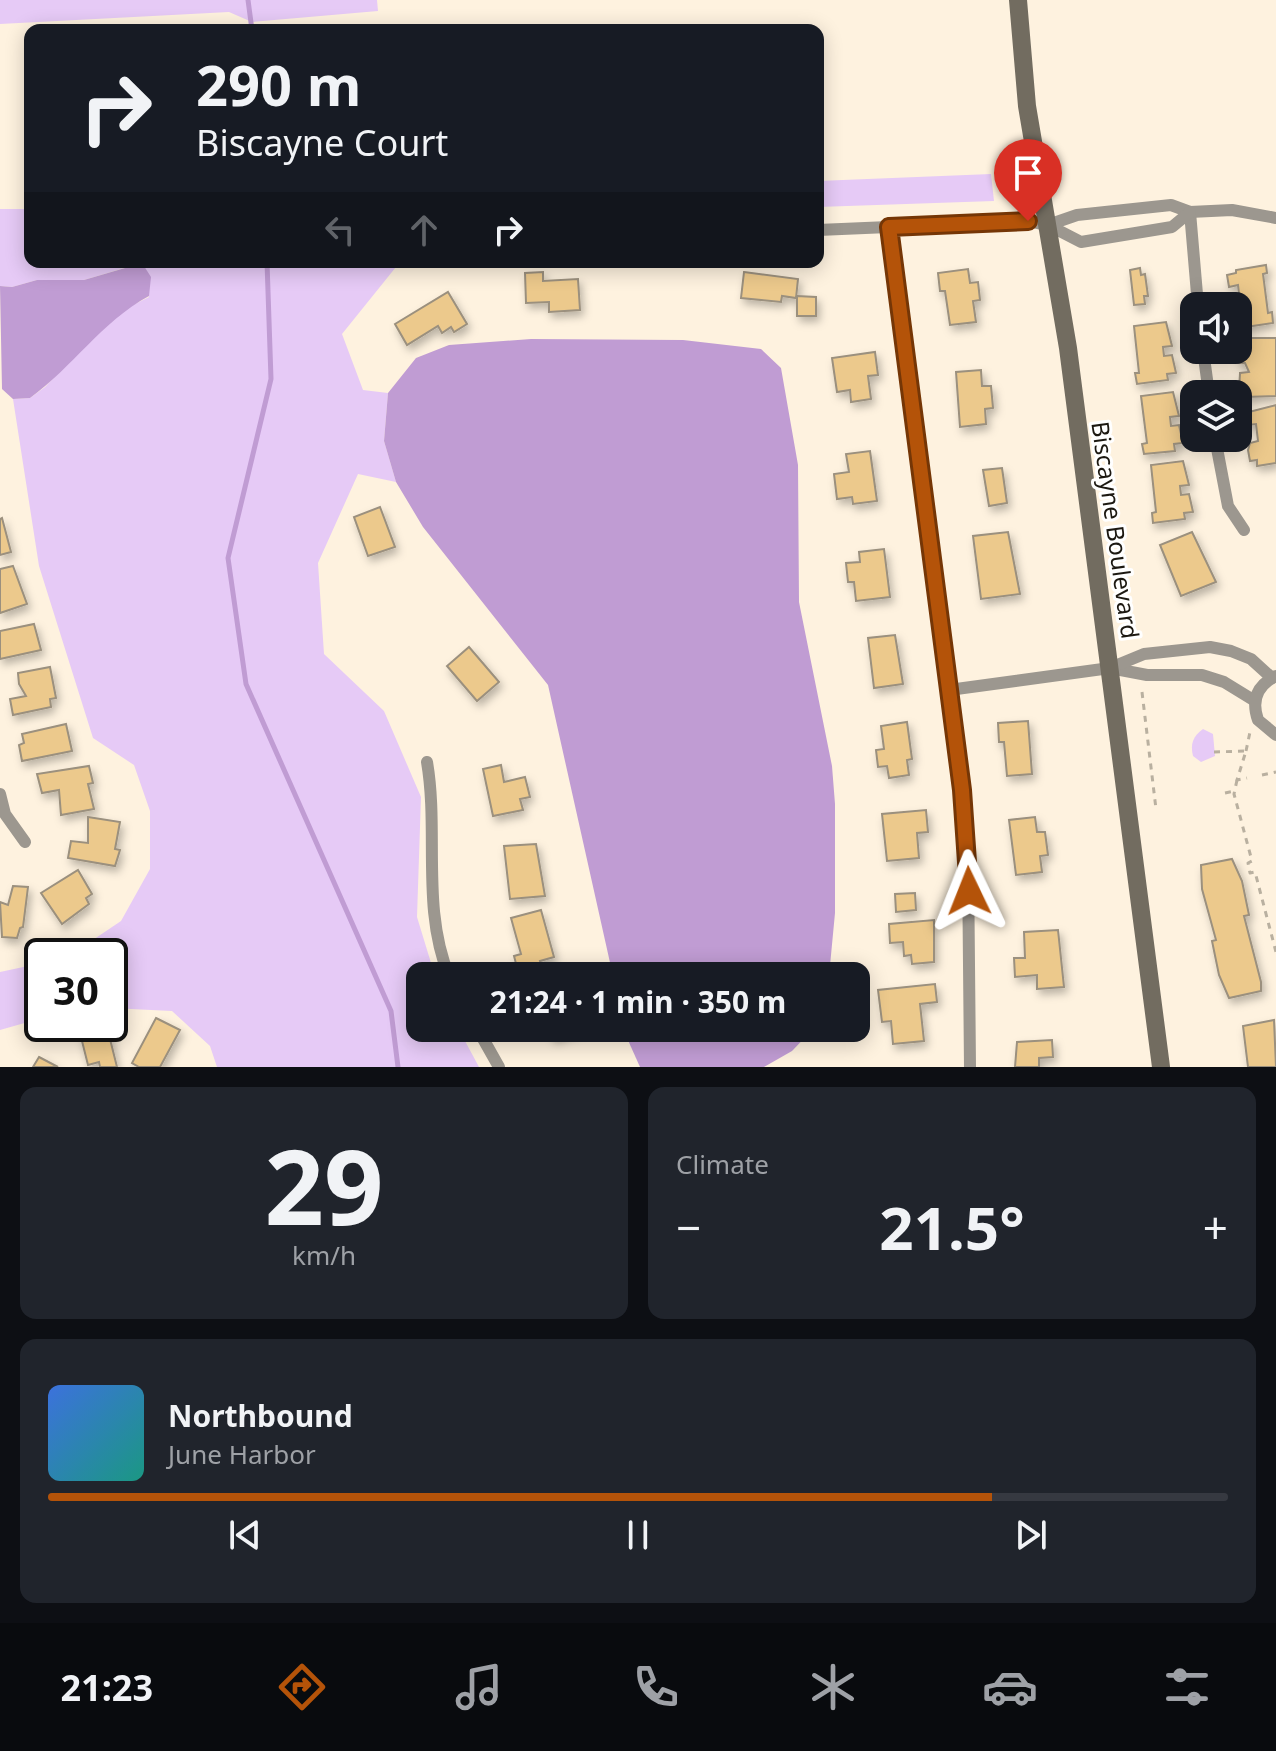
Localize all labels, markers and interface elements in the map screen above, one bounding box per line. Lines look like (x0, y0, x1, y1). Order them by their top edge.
text: 290 m (196, 46, 361, 122)
icon: right (64, 56, 168, 160)
text: Biscayne Court (196, 118, 448, 167)
pin (994, 139, 1062, 221)
icon: arrive (1006, 151, 1050, 195)
icon: left (318, 208, 362, 252)
icon: ahead (402, 208, 446, 252)
icon: right (486, 208, 530, 252)
map controls (1180, 292, 1252, 452)
button: sound (1180, 292, 1252, 364)
button: layers (1180, 380, 1252, 452)
street label: Biscayne Boulevard (1084, 419, 1148, 641)
position arrow (927, 849, 1011, 933)
speed limit sign: 30 (24, 938, 128, 1042)
text: 21:24 · 1 min · 350 m (490, 981, 786, 1022)
text: 29 (265, 1114, 383, 1255)
text: Climate (676, 1146, 769, 1182)
text: 21.5° (879, 1186, 1025, 1268)
text: − (676, 1197, 701, 1257)
text: + (1203, 1197, 1228, 1257)
text: km/h (292, 1237, 356, 1273)
text: Northbound (168, 1395, 353, 1436)
text: June Harbor (168, 1436, 316, 1472)
icon: previous (223, 1513, 267, 1557)
icon: pause (616, 1513, 660, 1557)
icon: next (1009, 1513, 1053, 1557)
icon: directions (274, 1659, 330, 1715)
icon: music (451, 1659, 507, 1715)
icon: phone (628, 1659, 684, 1715)
icon: climate (805, 1659, 861, 1715)
icon: car (982, 1659, 1038, 1715)
icon: filters (1159, 1659, 1215, 1715)
text: 21:23 (61, 1663, 153, 1712)

